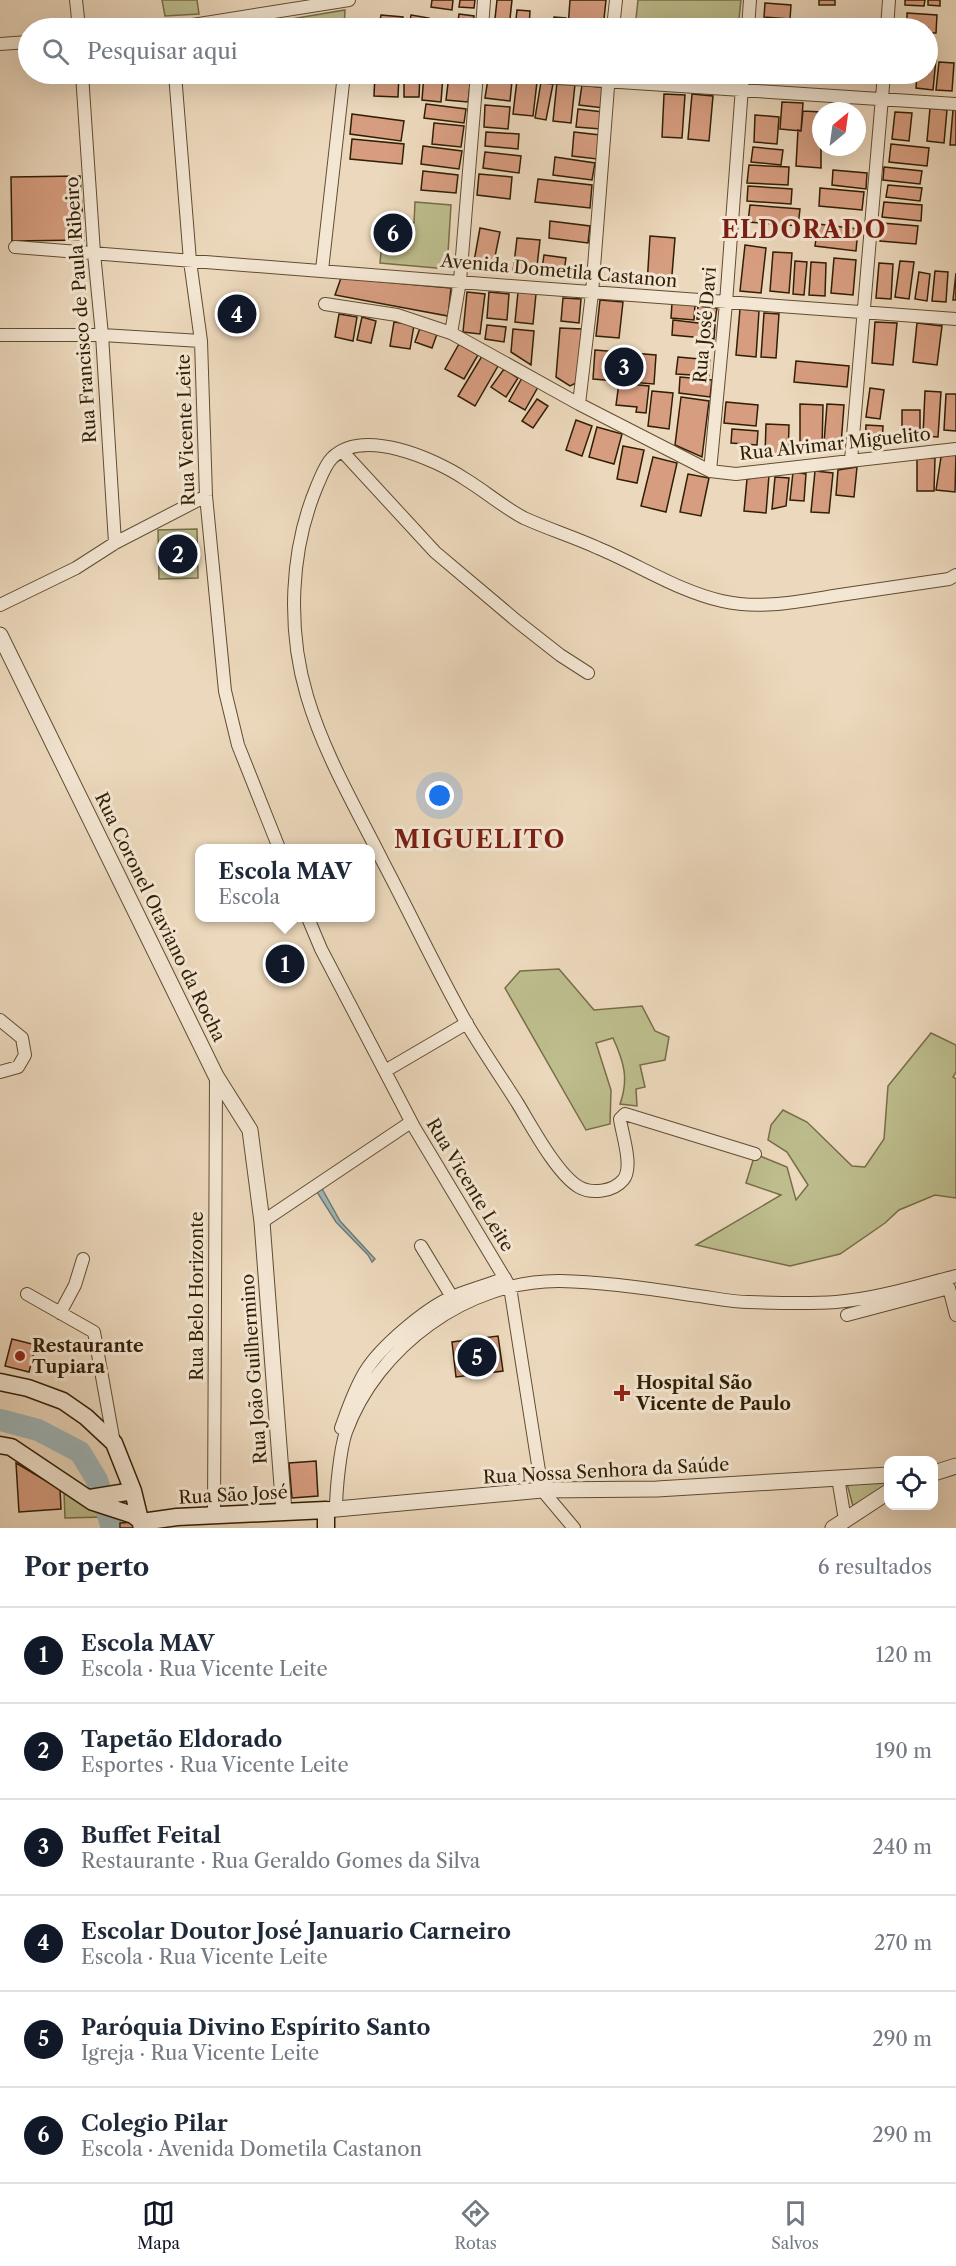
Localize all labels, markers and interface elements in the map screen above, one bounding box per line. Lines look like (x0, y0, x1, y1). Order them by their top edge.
search box (18, 18, 938, 84)
icon: search (39, 35, 72, 68)
text: Pesquisar aqui (87, 38, 237, 65)
north arrow (812, 102, 866, 156)
street label: Rua Francisco de Paula Ribeiro (61, 176, 101, 444)
pin: 6 (374, 210, 412, 256)
district label: ELDORADO (721, 215, 887, 244)
street label: Avenida Dometila Castanon (439, 250, 678, 292)
street label: Rua José Davi (689, 265, 721, 384)
pin: 4 (218, 292, 256, 336)
pin: 3 (604, 344, 644, 389)
street label: Rua Vicente Leite (172, 354, 200, 506)
street label: Rua Alvimar Miguelito (738, 423, 932, 465)
pin: 2 (158, 532, 198, 576)
your location (425, 781, 454, 810)
street label: Rua Coronel Otaviano da Rocha (90, 789, 230, 1046)
district label: MIGUELITO (394, 825, 566, 854)
popup (195, 844, 375, 922)
text: Escola MAV (218, 858, 352, 885)
text: Escola (218, 885, 280, 909)
pin: 1 (266, 942, 304, 986)
street label: Rua Vicente Leite (421, 1114, 519, 1256)
street label: Rua Belo Horizonte (186, 1211, 208, 1381)
street label: Rua João Guilhermino (236, 1273, 272, 1465)
pin: 5 (458, 1334, 496, 1380)
place label: Restaurante Tupiara (32, 1335, 144, 1378)
marker: Restaurante Tupiara (13, 1349, 27, 1363)
place label: Hospital São Vicente de Paulo (635, 1372, 791, 1415)
marker: Hospital São Vicente de Paulo (613, 1384, 631, 1402)
street label: Rua Nossa Senhora da Saúde (482, 1454, 730, 1488)
map controls (884, 1456, 938, 1510)
button: locate (884, 1456, 938, 1510)
street label: Rua São José (178, 1481, 288, 1509)
text: Por perto (24, 1551, 149, 1583)
text: 6 resultados (818, 1555, 932, 1579)
text: Escola MAV (81, 1630, 214, 1657)
text: 1 (39, 1643, 48, 1667)
text: 120 m (875, 1643, 932, 1667)
text: Escola · Rua Vicente Leite (81, 1657, 328, 1681)
text: Tapetão Eldorado (81, 1726, 282, 1753)
text: 2 (38, 1739, 49, 1763)
text: 190 m (875, 1739, 932, 1763)
text: Esportes · Rua Vicente Leite (81, 1753, 349, 1777)
text: Buffet Feital (81, 1822, 221, 1849)
text: 3 (38, 1835, 49, 1859)
text: 240 m (872, 1835, 932, 1859)
text: Restaurante · Rua Geraldo Gomes da Silva (81, 1849, 480, 1873)
text: Escolar Doutor José Januario Carneiro (81, 1918, 511, 1945)
text: 4 (38, 1931, 49, 1955)
text: 270 m (874, 1931, 932, 1955)
text: Escola · Rua Vicente Leite (81, 1945, 328, 1969)
text: Paróquia Divino Espírito Santo (81, 2014, 431, 2041)
text: 5 (38, 2027, 49, 2051)
text: 290 m (872, 2027, 932, 2051)
text: Igreja · Rua Vicente Leite (81, 2041, 319, 2065)
text: Colegio Pilar (81, 2110, 228, 2137)
text: 6 (38, 2123, 49, 2147)
text: 290 m (872, 2123, 932, 2147)
text: Escola · Avenida Dometila Castanon (81, 2137, 422, 2161)
tab: Mapa (137, 2197, 180, 2253)
tab: Rotas (454, 2197, 497, 2253)
tab: Salvos (771, 2197, 819, 2253)

